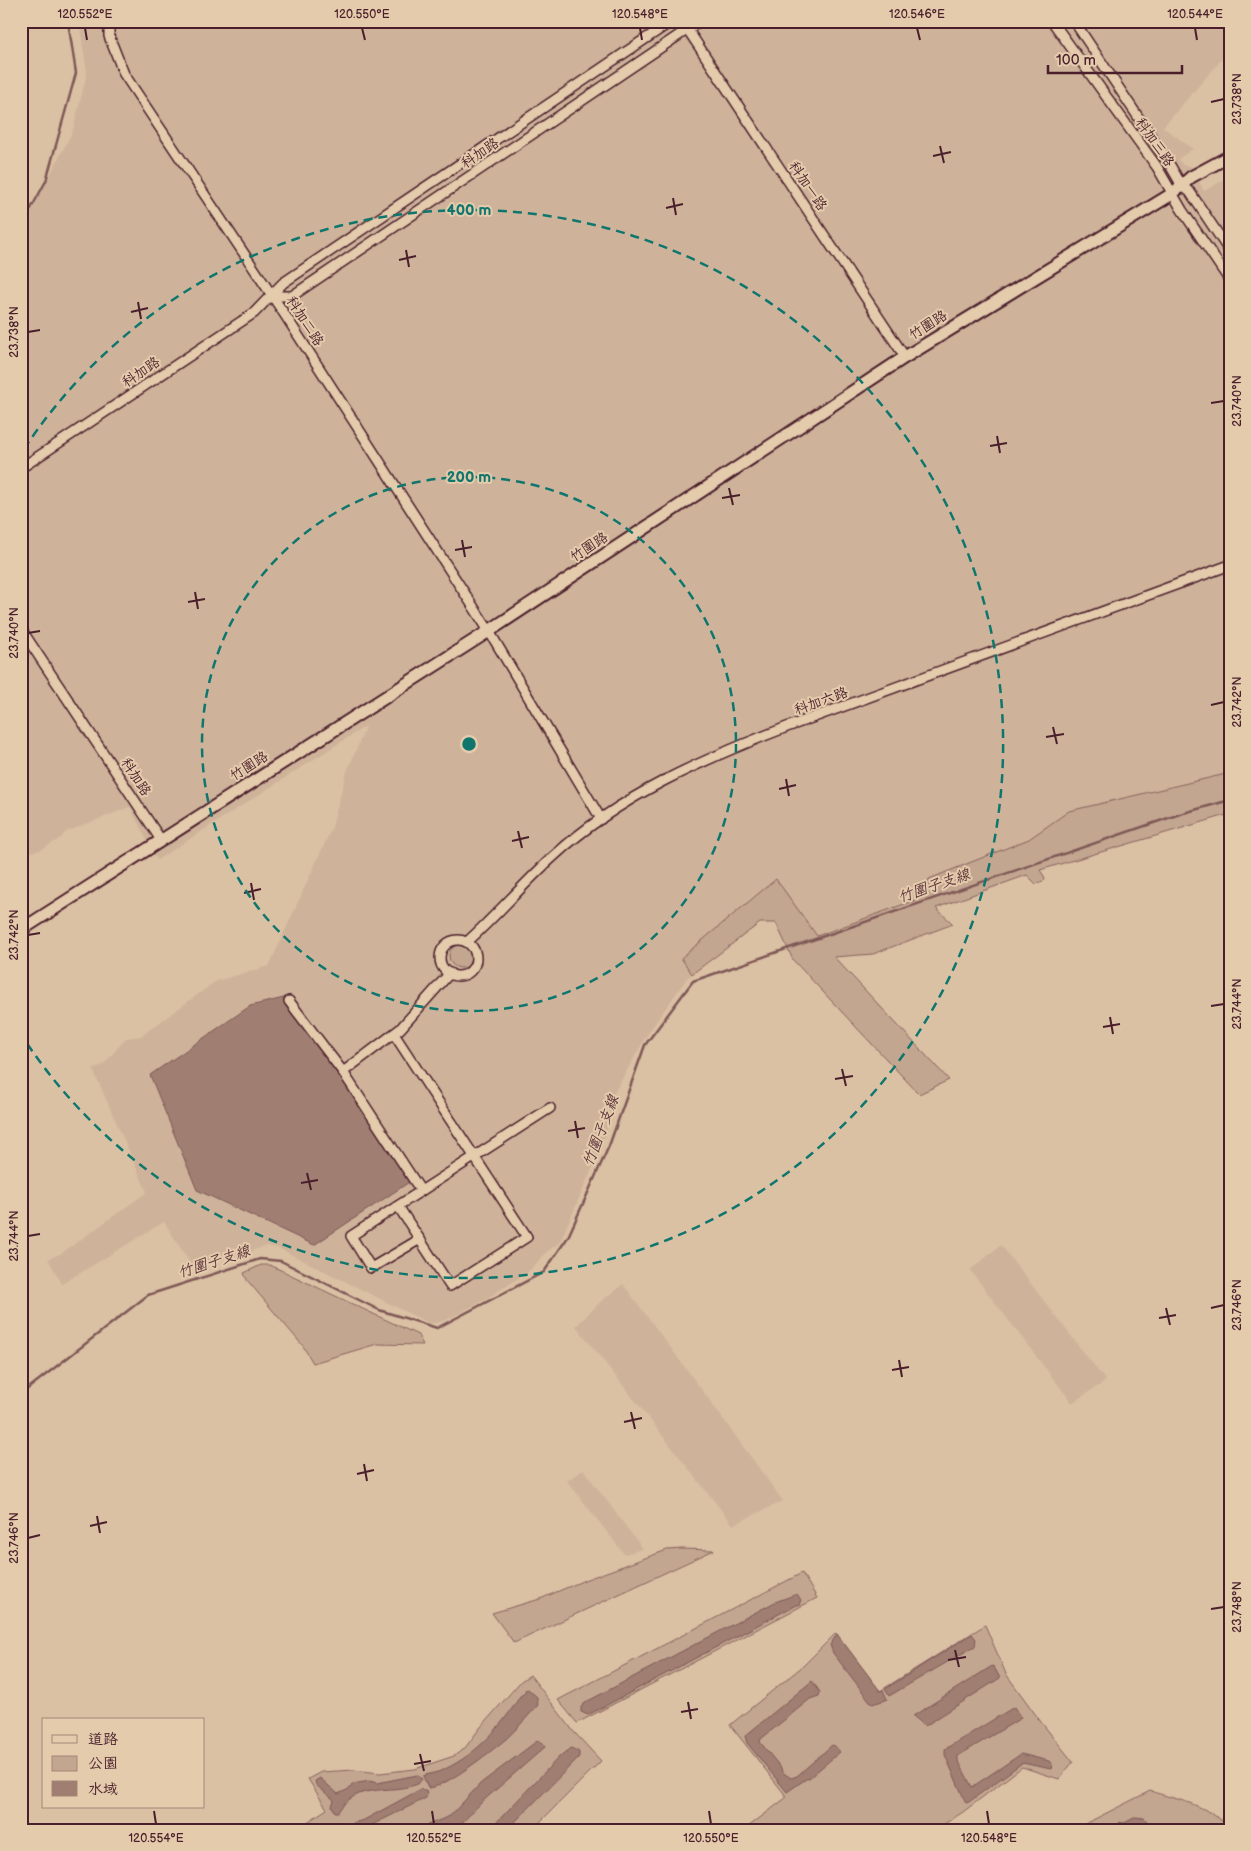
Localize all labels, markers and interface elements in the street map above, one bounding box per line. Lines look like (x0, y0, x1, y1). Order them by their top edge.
text: 120.552°E (57, 7, 113, 22)
text: 120.550°E (334, 7, 390, 22)
text: 120.548°E (612, 7, 668, 22)
text: 120.546°E (889, 7, 945, 22)
text: 120.544°E (1167, 7, 1223, 22)
scale bar (1048, 42, 1182, 74)
text: 100 m (1056, 51, 1096, 70)
text: 23.738°N (1230, 73, 1245, 125)
street label: 科加三路 (1132, 114, 1178, 170)
street label: 科加路 (458, 134, 502, 172)
street label: 科加一路 (785, 158, 831, 214)
text: 400 m (447, 201, 491, 220)
street label: 科加二路 (283, 293, 327, 349)
text: 23.738°N (7, 306, 22, 358)
street label: 竹圍路 (906, 307, 950, 343)
street label: 科加路 (119, 353, 163, 391)
text: 23.740°N (1230, 375, 1245, 427)
text: 200 m (447, 468, 491, 487)
street label: 竹圍路 (567, 528, 611, 566)
text: 23.740°N (7, 607, 22, 659)
text: 23.742°N (1230, 676, 1245, 728)
street label: 科加六路 (792, 683, 850, 719)
centre of rings (460, 735, 478, 753)
street label: 竹圍路 (227, 748, 271, 784)
street label: 科加路 (117, 755, 155, 799)
water label: 竹圍子支線 (895, 864, 973, 907)
text: 23.742°N (7, 909, 22, 961)
text: 23.744°N (1230, 978, 1245, 1030)
water label: 竹圍子支線 (579, 1092, 624, 1169)
text: 23.744°N (7, 1210, 22, 1262)
water label: 竹圍子支線 (175, 1241, 254, 1283)
text: 23.746°N (1230, 1279, 1245, 1331)
text: 23.746°N (7, 1512, 22, 1564)
text: 23.748°N (1230, 1581, 1245, 1633)
legend (42, 1718, 205, 1808)
text: 道路 (88, 1730, 118, 1749)
text: 公園 (88, 1754, 118, 1773)
text: 水域 (88, 1780, 118, 1799)
text: 120.554°E (128, 1831, 184, 1846)
text: 120.552°E (406, 1831, 462, 1846)
text: 120.550°E (683, 1831, 739, 1846)
text: 120.548°E (961, 1831, 1017, 1846)

